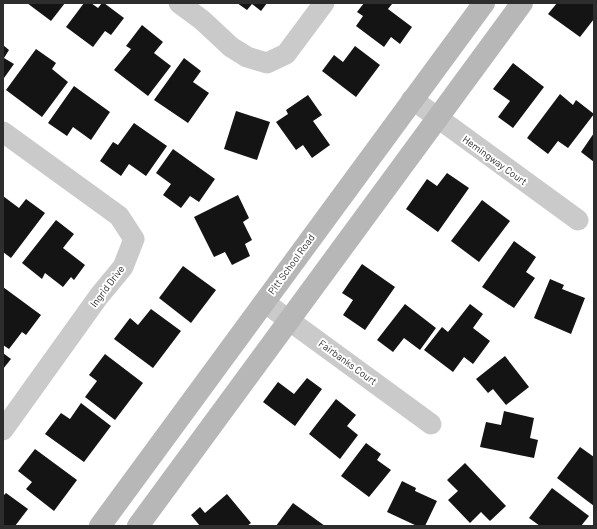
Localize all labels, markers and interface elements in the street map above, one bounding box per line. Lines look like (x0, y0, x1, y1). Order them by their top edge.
street label: Hemingway Court (461, 133, 530, 188)
street label: Pitt School Road (265, 232, 317, 296)
street label: Ingrid Drive (87, 263, 127, 309)
street label: Fairbanks Court (317, 337, 380, 387)

